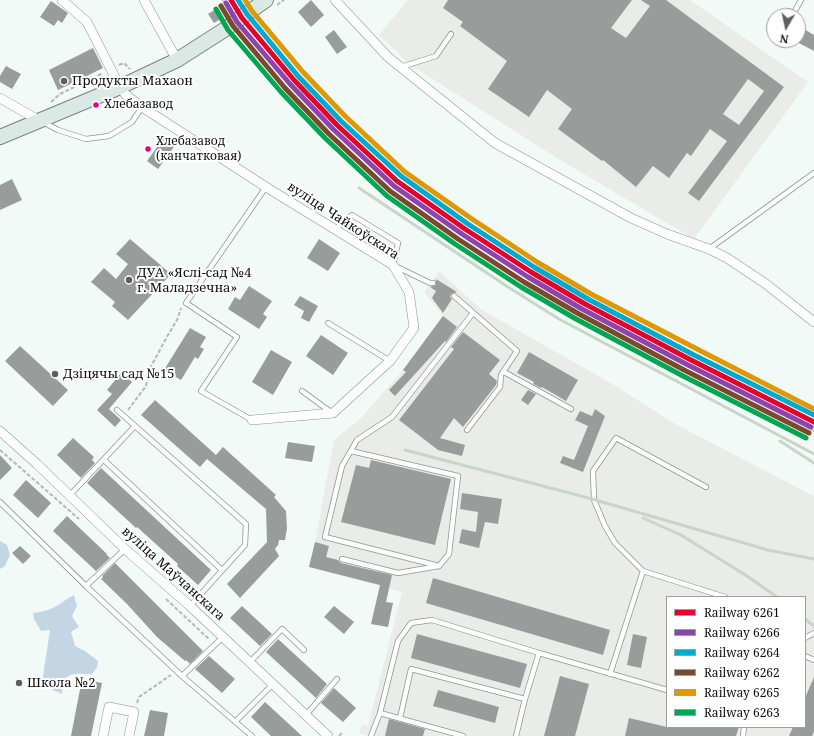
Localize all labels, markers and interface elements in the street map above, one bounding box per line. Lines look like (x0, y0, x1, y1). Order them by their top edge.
north arrow (766, 8, 806, 48)
text: N (779, 31, 790, 47)
place label: Продукты Махаон (72, 73, 193, 89)
marker: Продукты Махаон (59, 76, 69, 86)
place label: Хлебазавод (104, 98, 173, 112)
marker: Хлебазавод (91, 100, 101, 110)
place label: Хлебазавод (канчатковая) (156, 135, 241, 163)
marker: Хлебазавод (канчатковая) (143, 144, 153, 154)
street label: вуліца Чайкоўскага (284, 179, 402, 263)
place label: ДУА «Яслі-сад №4 г. Маладзечна» (137, 265, 252, 296)
marker: ДУА «Яслі-сад №4 г. Маладзечна» (124, 275, 134, 285)
place label: Дзіцячы сад №15 (63, 366, 175, 382)
marker: Дзіцячы сад №15 (50, 369, 60, 379)
street label: вуліца Маўчанскага (118, 524, 228, 624)
legend (666, 596, 806, 728)
text: Railway 6261 (704, 604, 780, 621)
text: Railway 6266 (704, 624, 780, 641)
text: Railway 6264 (704, 644, 780, 661)
text: Railway 6262 (704, 664, 780, 681)
place label: Школа №2 (27, 675, 96, 691)
marker: Школа №2 (14, 678, 24, 688)
text: Railway 6265 (704, 684, 780, 701)
text: Railway 6263 (704, 704, 780, 721)

